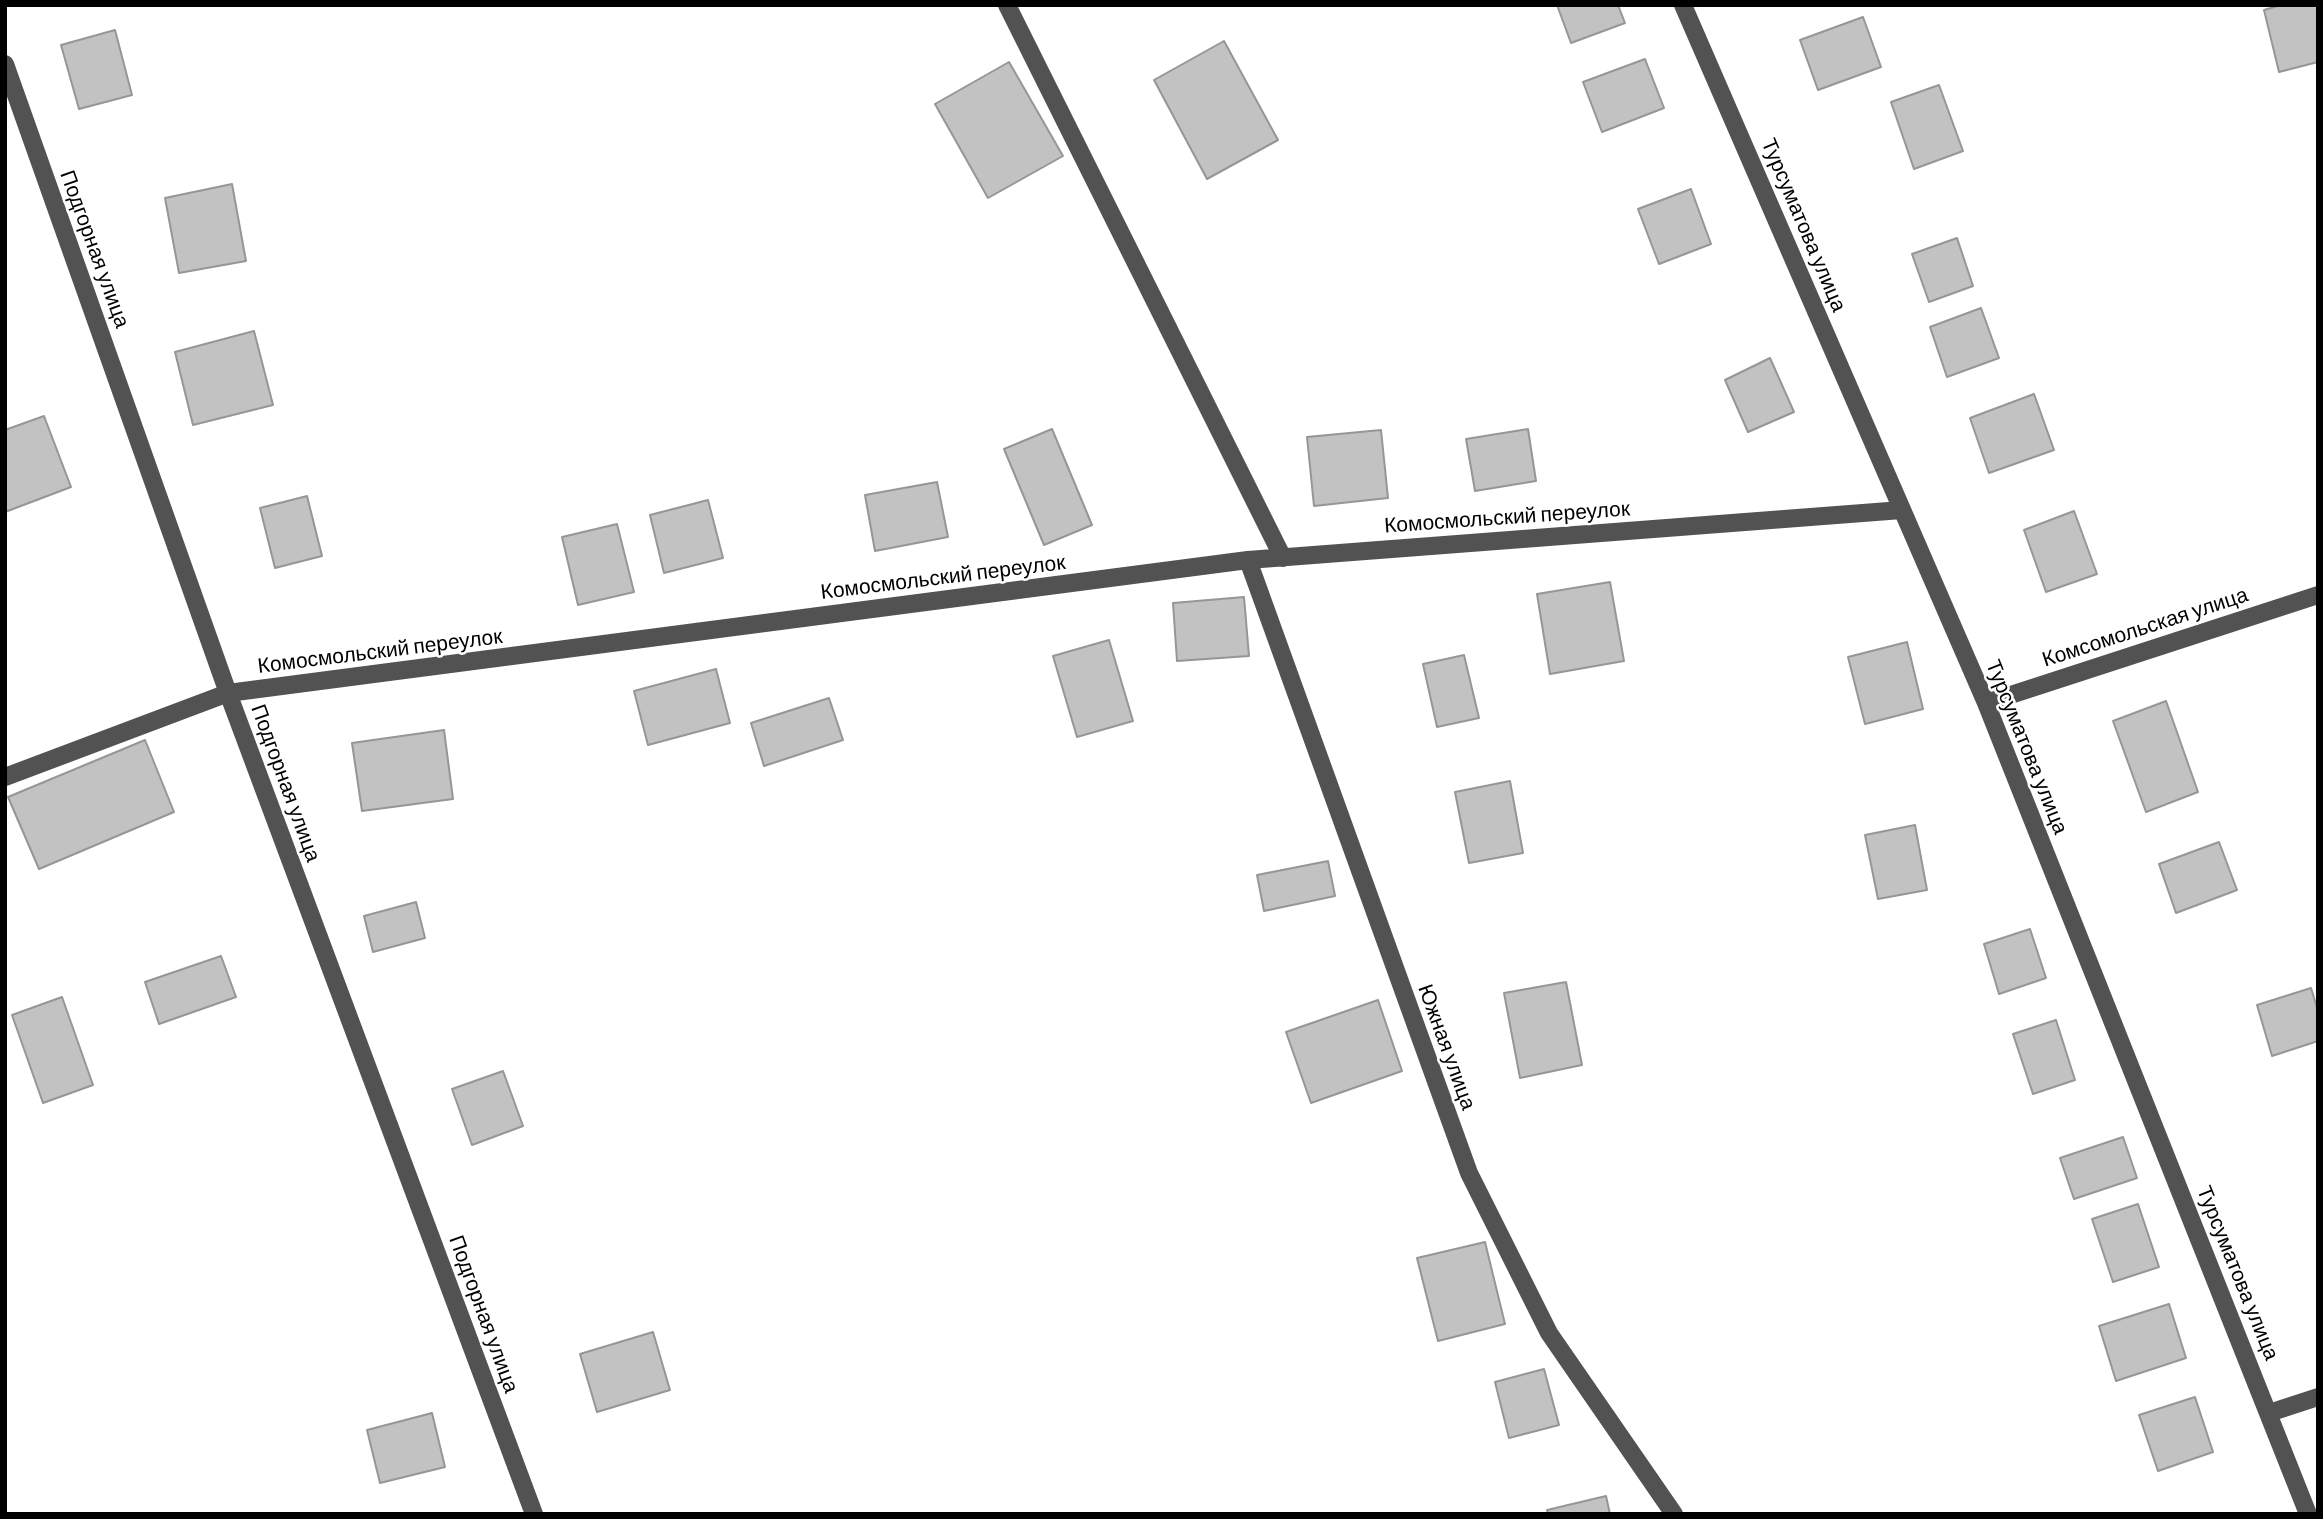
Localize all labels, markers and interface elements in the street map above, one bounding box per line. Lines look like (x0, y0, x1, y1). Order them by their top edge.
street label: Турсуматова улица (1756, 135, 1852, 315)
street label: Подгорная улица (55, 167, 135, 331)
street label: Комосмольский переулок (1383, 496, 1631, 538)
street label: Комосмольский переулок (819, 549, 1067, 605)
street label: Комсомольская улица (2039, 582, 2251, 672)
street label: Комосмольский переулок (256, 623, 504, 679)
street label: Турсуматова улица (1981, 656, 2073, 838)
street label: Подгорная улица (246, 701, 326, 865)
street label: Южная улица (1413, 981, 1481, 1113)
street label: Турсуматова улица (2192, 1182, 2284, 1364)
street label: Подгорная улица (444, 1232, 524, 1396)

